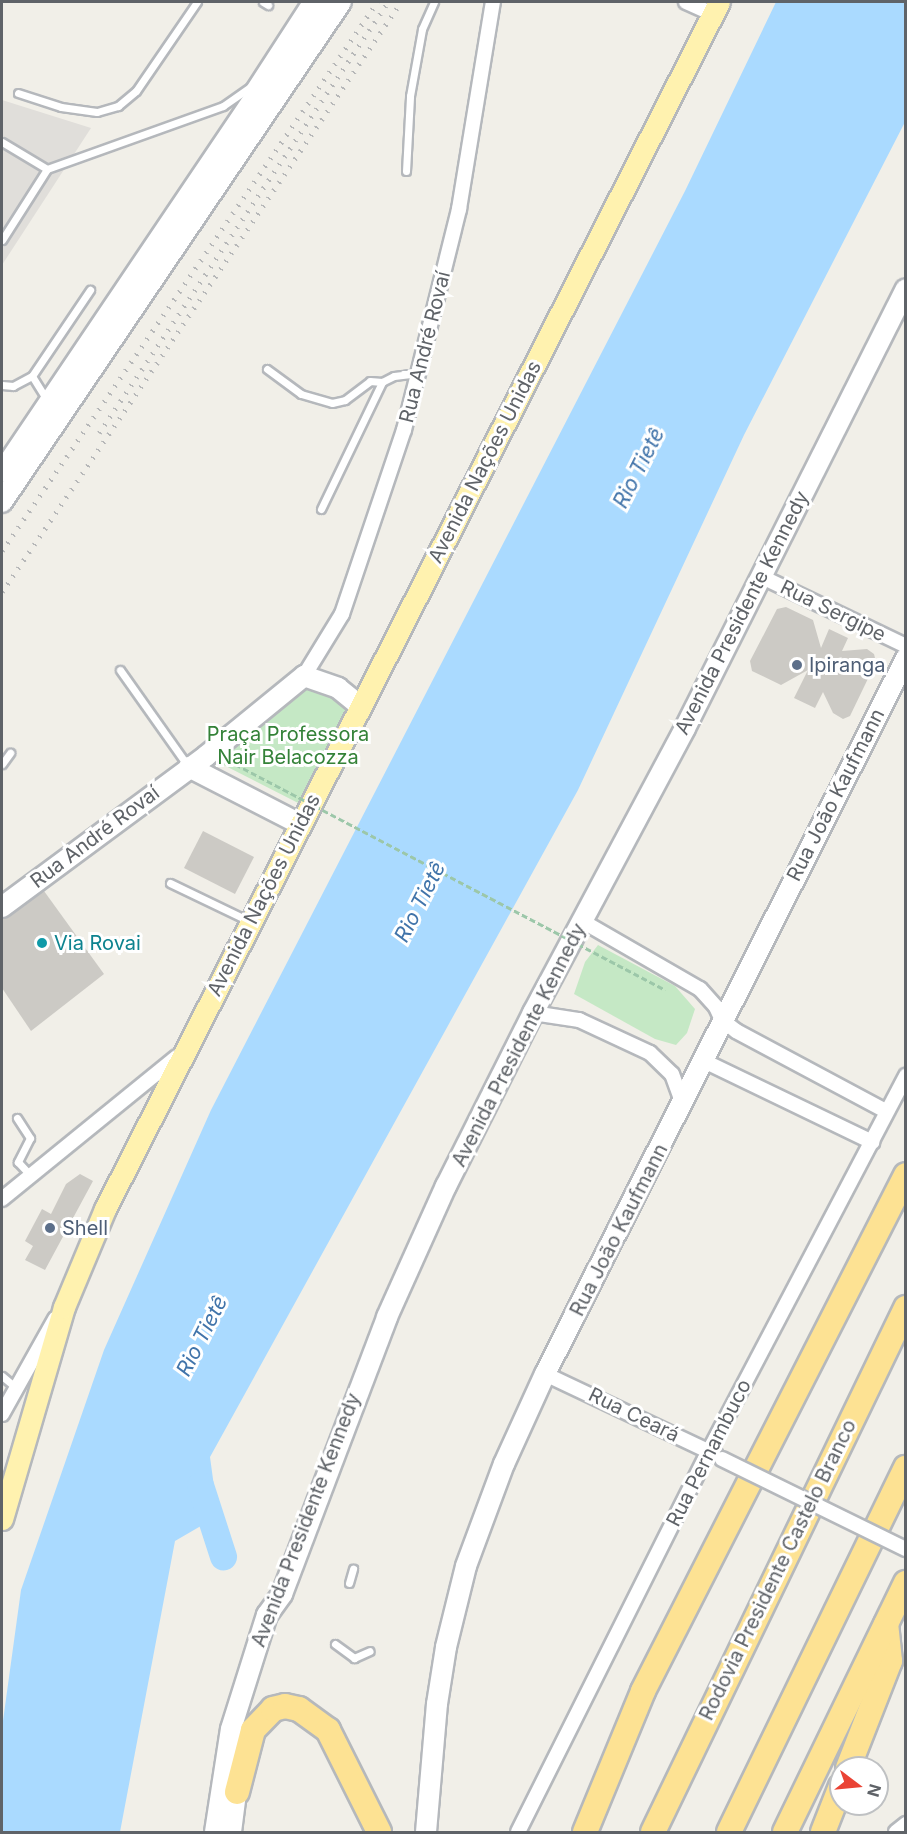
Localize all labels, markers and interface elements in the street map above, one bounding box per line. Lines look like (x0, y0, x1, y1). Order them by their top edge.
street label: Rua André Rovaí (395, 269, 455, 425)
street label: Avenida Nações Unidas (423, 357, 547, 567)
water label: Rio Tietê (608, 424, 670, 512)
street label: Avenida Presidente Kennedy (670, 487, 814, 739)
street label: Rua Sergipe (776, 575, 890, 647)
place label: Ipiranga (809, 653, 886, 677)
marker: Ipiranga (790, 658, 804, 672)
street label: Rua João Kaufmann (782, 705, 890, 885)
park label: Praça Professora Nair Belacozza (207, 723, 369, 770)
street label: Rua André Rovaí (26, 781, 164, 893)
street label: Avenida Nações Unidas (202, 790, 326, 1000)
water label: Rio Tietê (389, 858, 451, 946)
street label: Avenida Presidente Kennedy (447, 919, 591, 1171)
place label: Via Rovai (54, 931, 141, 955)
marker: Via Rovai (35, 936, 49, 950)
street label: Rua João Kaufmann (565, 1140, 673, 1320)
place label: Shell (62, 1216, 108, 1240)
marker: Shell (43, 1221, 57, 1235)
water label: Rio Tietê (171, 1292, 233, 1380)
street label: Rua Pernambuco (662, 1375, 756, 1531)
street label: Rua Ceará (585, 1383, 683, 1447)
street label: Avenida Presidente Kennedy (246, 1390, 366, 1650)
street label: Rodovia Presidente Castelo Branco (695, 1416, 861, 1724)
north arrow (829, 1756, 889, 1816)
text: N (863, 1782, 886, 1799)

